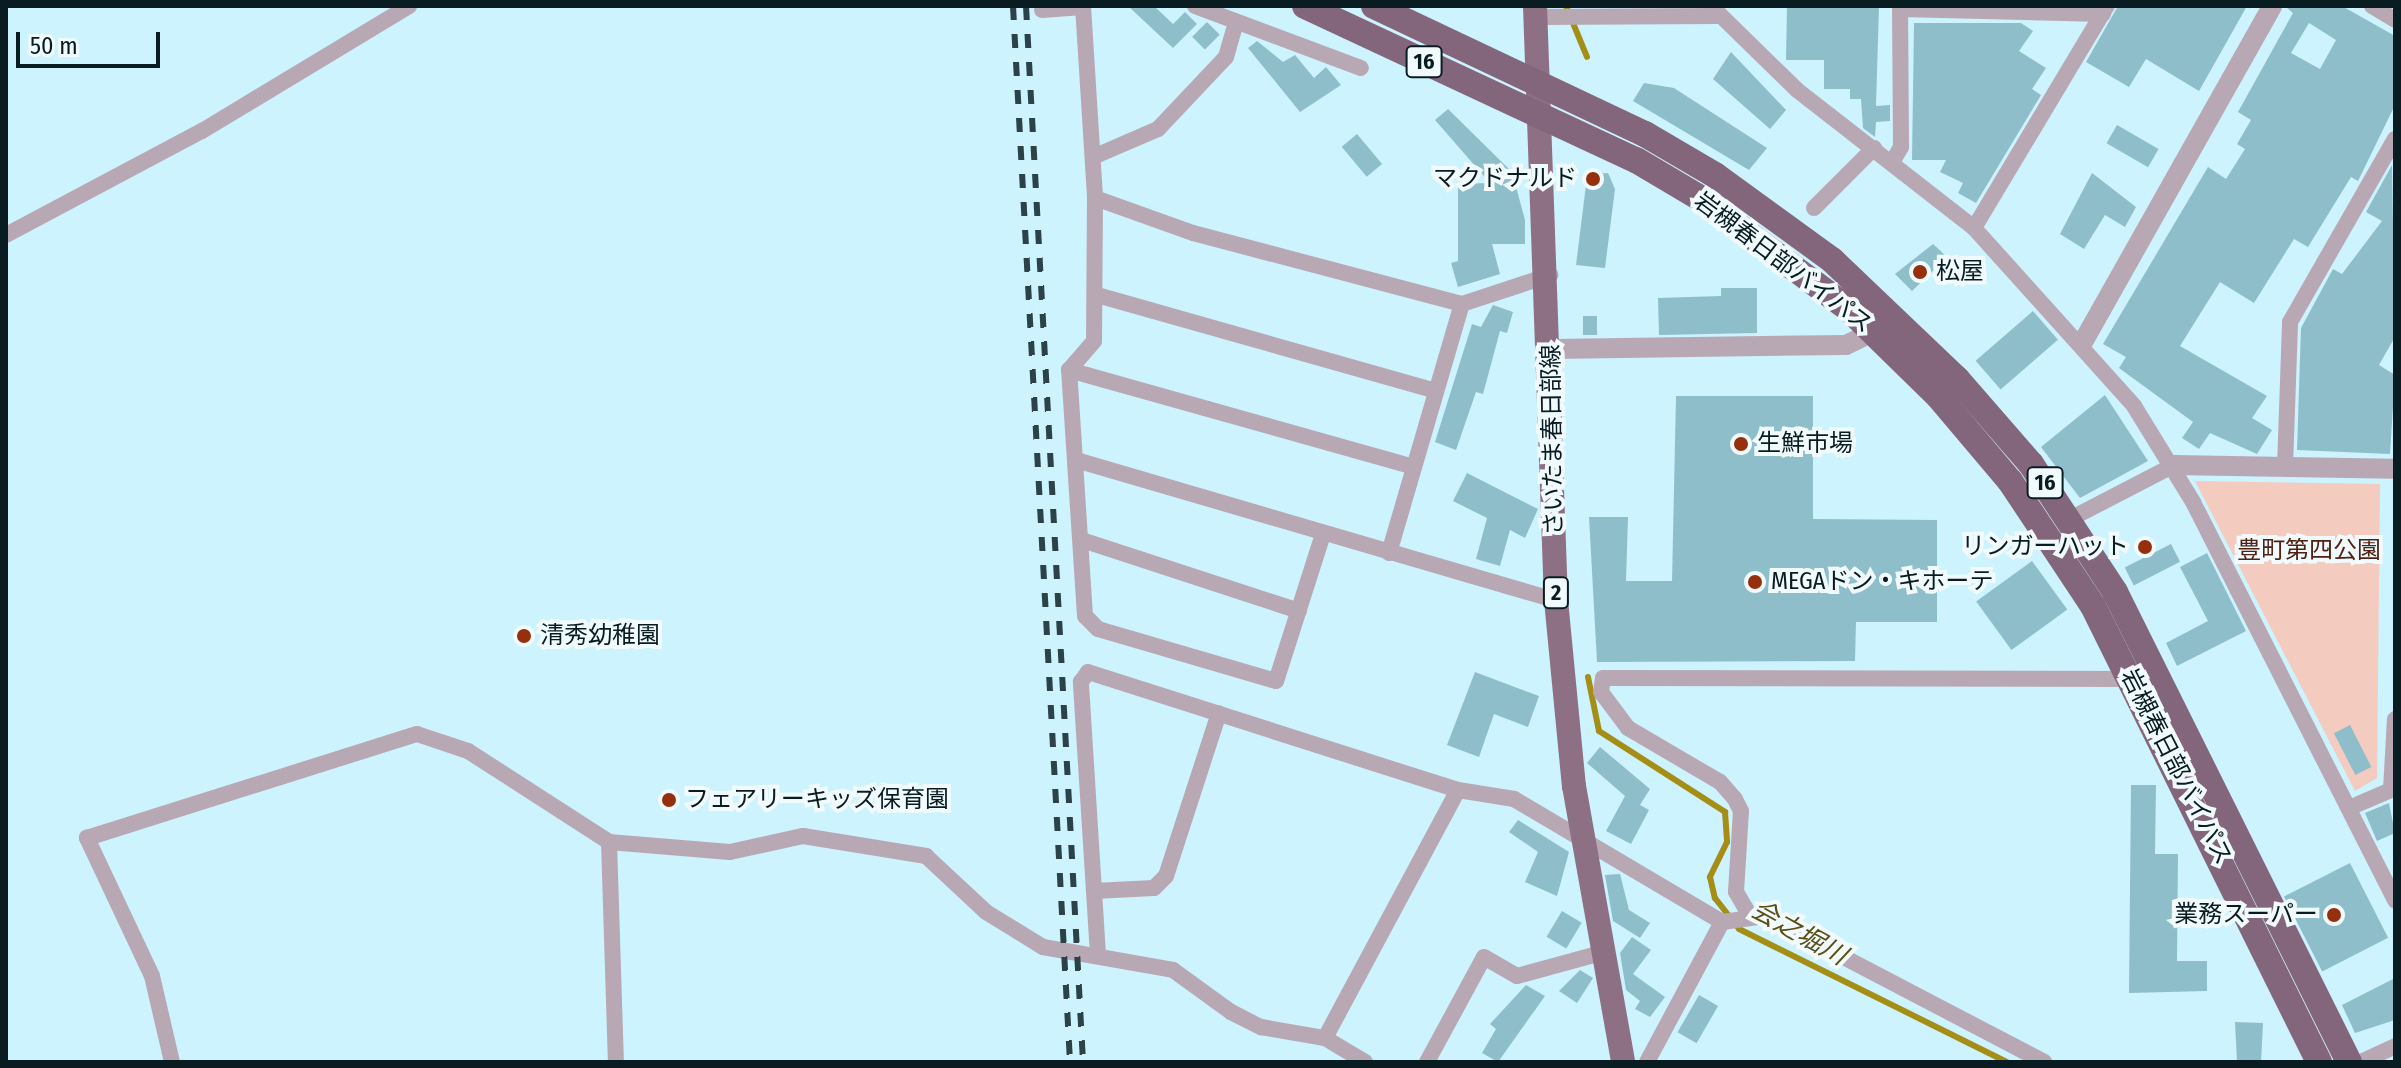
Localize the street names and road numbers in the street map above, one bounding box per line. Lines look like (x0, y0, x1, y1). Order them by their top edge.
road number: 16 (1404, 44, 1444, 80)
street label: 岩槻春日部バイパス (1688, 187, 1878, 339)
street label: さいたま春日部線 (1537, 344, 1569, 536)
road number: 16 (2025, 465, 2065, 501)
road number: 2 (1542, 575, 1570, 611)
street label: 岩槻春日部バイパス (2114, 664, 2238, 870)

